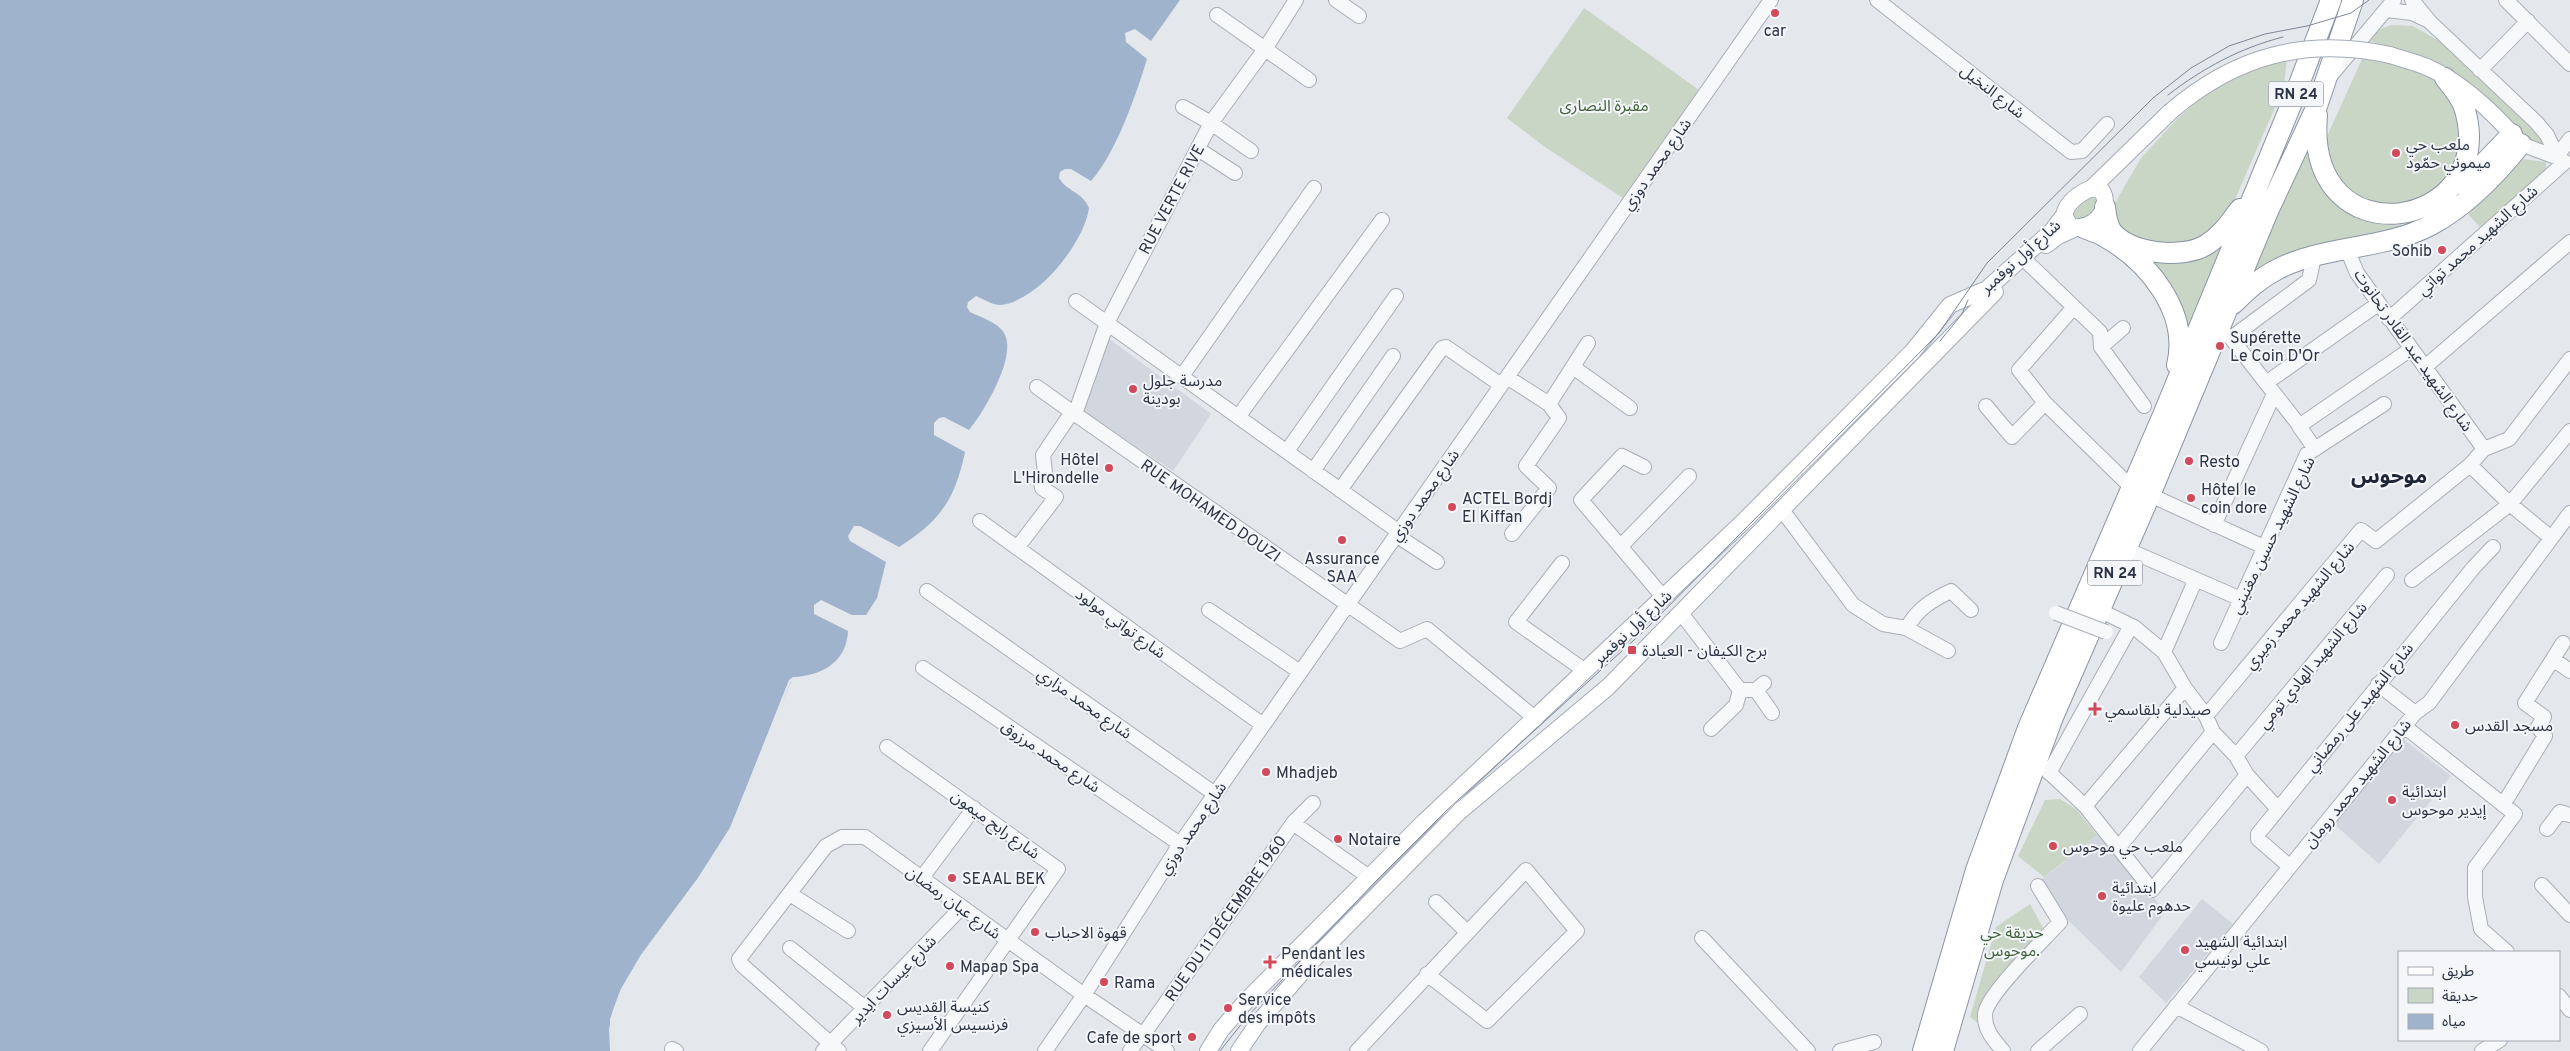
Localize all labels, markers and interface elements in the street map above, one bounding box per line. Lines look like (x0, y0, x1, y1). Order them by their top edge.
marker: car (1769, 7, 1781, 19)
place label: car (1764, 22, 1786, 42)
street label: شارع النخيل (1955, 61, 2028, 125)
road number: RN 24 (2268, 82, 2324, 106)
park label: مقبرة النصارى (1559, 97, 1649, 117)
street label: شارع محمد دوزي (1619, 115, 1698, 216)
place label: ملعب حي ميموني حمّود (2406, 136, 2491, 175)
street label: RUE VERTE RIVE (1135, 142, 1210, 258)
marker: ملعب حي ميموني حمّود (2390, 147, 2402, 159)
street label: شارع الشهيد محمد تواتي (2414, 182, 2544, 302)
street label: شارع أول نوفمبر (1976, 216, 2066, 300)
place label: Sohib (2392, 242, 2432, 262)
marker: Sohib (2436, 244, 2448, 256)
street label: شارع الشهيد عبد القادر تحانوت (2348, 266, 2476, 437)
place label: Supérette Le Coin D'Or (2230, 329, 2320, 367)
marker: Supérette Le Coin D'Or (2214, 340, 2226, 352)
place label: مدرسة جلول بودينة (1143, 372, 1222, 410)
marker: مدرسة جلول بودينة (1127, 383, 1139, 395)
street label: شارع محمد دوزي (1387, 446, 1466, 547)
place label: Hôtel L'Hirondelle (1013, 451, 1099, 489)
place label: Resto (2199, 453, 2240, 473)
street label: شارع الشهيد حسين مغنيني (2227, 454, 2322, 618)
marker: Resto (2183, 455, 2195, 467)
street label: RUE MOHAMED DOUZI (1136, 456, 1284, 567)
marker: Hôtel L'Hirondelle (1103, 462, 1115, 474)
district label: موحوس (2351, 464, 2427, 491)
place label: Hôtel le coin dore (2201, 481, 2267, 519)
place label: ACTEL Bordj El Kiffan (1462, 490, 1552, 528)
marker: Hôtel le coin dore (2185, 492, 2197, 504)
marker: ACTEL Bordj El Kiffan (1446, 501, 1458, 513)
marker: Assurance SAA (1336, 534, 1348, 546)
street label: شارع الشهيد محمد زميري (2241, 538, 2361, 675)
place label: Assurance SAA (1304, 550, 1380, 588)
road number: RN 24 (2088, 560, 2142, 586)
street label: شارع تواتي مولود (1070, 585, 1169, 665)
street label: شارع أول نوفمبر (1588, 586, 1678, 672)
street label: شارع الشهيد الهادي تومي (2255, 599, 2373, 735)
street label: شارع الشهيد على رمضاني (2302, 639, 2420, 778)
place label: برج الكيفان - العيادة (1642, 642, 1767, 663)
marker: برج الكيفان - العيادة (1626, 644, 1638, 656)
street label: شارع محمد مزاري (1032, 665, 1135, 746)
place label: صيدلية بلقاسمي (2105, 701, 2211, 722)
marker: صيدلية بلقاسمي (2089, 703, 2101, 715)
street label: شارع الشهيد محمد رومان (2300, 716, 2417, 853)
street label: شارع محمد مرزوق (996, 717, 1103, 799)
place label: مسجد القدس (2465, 717, 2553, 737)
marker: مسجد القدس (2449, 719, 2461, 731)
place label: Mhadjeb (1276, 764, 1338, 784)
marker: Mhadjeb (1260, 766, 1272, 778)
street label: شارع محمد دوزي (1155, 779, 1233, 880)
place label: ابتدائية إيدير موحوس (2402, 783, 2487, 821)
street label: شارع رابح ميمون (946, 787, 1043, 865)
marker: ابتدائية إيدير موحوس (2386, 794, 2398, 806)
street label: RUE DU 11 DÉCEMBRE 1960 (1160, 831, 1292, 1006)
place label: Notaire (1348, 831, 1401, 851)
marker: Notaire (1332, 833, 1344, 845)
place label: ملعب حي موحوس (2063, 838, 2183, 859)
marker: ملعب حي موحوس (2047, 840, 2059, 852)
street label: شارع عبان رمضان (901, 863, 1004, 946)
place label: SEAAL BEK (962, 870, 1046, 890)
marker: SEAAL BEK (946, 872, 958, 884)
place label: ابتدائية حدهوم عليوة (2112, 879, 2191, 918)
marker: ابتدائية حدهوم عليوة (2096, 890, 2108, 902)
place label: قهوة الاحباب (1045, 924, 1127, 944)
park label: حديقة حي موحوس. (1980, 924, 2044, 962)
marker: قهوة الاحباب (1029, 926, 1041, 938)
street label: شارع عيسات ايدير (847, 932, 942, 1030)
place label: ابتدائية الشهيد علي لونيسي (2195, 933, 2287, 972)
marker: ابتدائية الشهيد علي لونيسي (2179, 944, 2191, 956)
place label: Pendant les médicales (1281, 945, 1365, 983)
legend (2398, 951, 2560, 1041)
marker: Pendant les médicales (1263, 955, 1277, 969)
place label: Mapap Spa (960, 958, 1039, 978)
marker: Mapap Spa (944, 960, 956, 972)
text: طريق (2442, 963, 2474, 982)
place label: Rama (1114, 974, 1155, 994)
marker: Rama (1098, 976, 1110, 988)
text: حديقة (2442, 988, 2478, 1007)
place label: Service des impôts (1238, 991, 1316, 1029)
place label: كنيسة القديس فرنسيس الأسيزي (897, 998, 1008, 1037)
marker: Service des impôts (1222, 1002, 1234, 1014)
marker: كنيسة القديس فرنسيس الأسيزي (881, 1009, 893, 1021)
text: مياه (2442, 1013, 2466, 1032)
place label: Cafe de sport (1086, 1029, 1182, 1049)
marker: Cafe de sport (1186, 1031, 1198, 1043)

